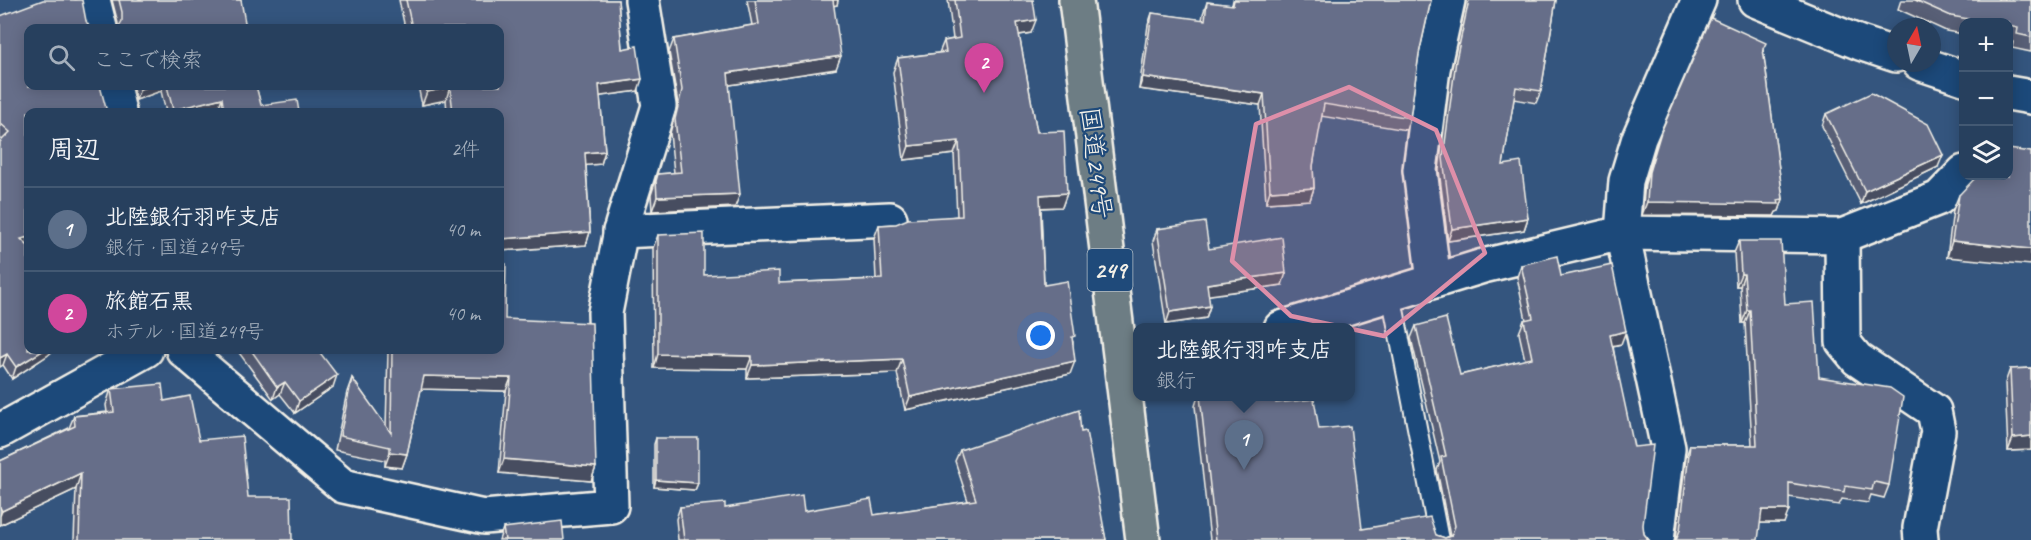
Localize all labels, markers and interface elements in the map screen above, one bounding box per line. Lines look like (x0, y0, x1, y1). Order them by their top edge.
north arrow (1887, 18, 1941, 72)
map controls (1959, 18, 2013, 180)
button: + (1959, 18, 2013, 72)
search box (24, 24, 504, 90)
icon: search (45, 41, 78, 74)
pin: 2 (964, 44, 1004, 93)
text: ここで検索 (93, 46, 203, 74)
button: − (1959, 72, 2013, 126)
street label: 国道249号 (1073, 105, 1119, 221)
button: layers (1959, 126, 2013, 180)
text: 周辺 (48, 133, 100, 166)
text: 2件 (451, 137, 480, 162)
text: 北陸銀行羽咋支店 (105, 203, 281, 231)
text: 1 (63, 217, 72, 242)
text: 40 m (446, 217, 480, 242)
text: 銀行 · 国道249号 (105, 235, 245, 260)
road number: 249 (1088, 249, 1132, 291)
text: 旅館石黒 (105, 287, 193, 315)
text: 2 (63, 301, 72, 326)
text: 40 m (446, 301, 480, 326)
text: ホテル · 国道249号 (105, 319, 265, 344)
your location (1026, 321, 1055, 350)
popup (1133, 323, 1355, 401)
text: 北陸銀行羽咋支店 (1156, 336, 1332, 364)
text: 銀行 (1156, 368, 1196, 393)
pin: 1 (1224, 420, 1264, 470)

